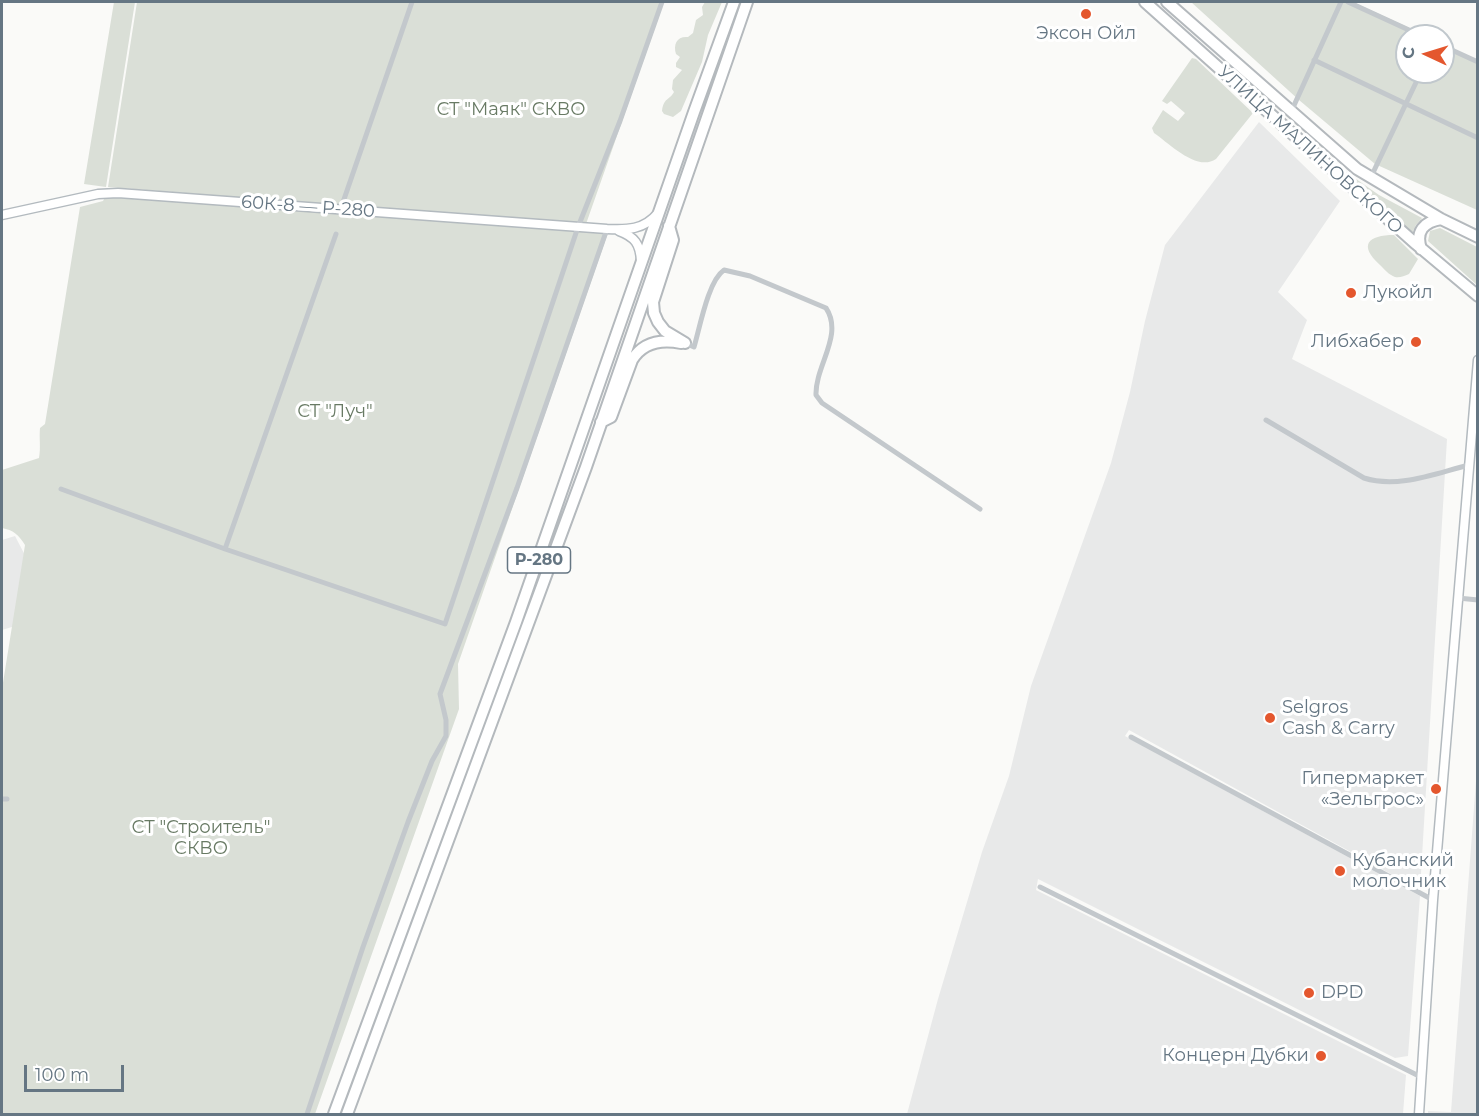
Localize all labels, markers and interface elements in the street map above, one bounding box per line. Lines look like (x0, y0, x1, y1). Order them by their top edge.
marker: Эксон Ойл (1079, 7, 1093, 21)
place label: Эксон Ойл (1036, 23, 1136, 45)
north arrow (1395, 24, 1455, 84)
text: С (1399, 46, 1418, 59)
street label: УЛИЦА МАЛИНОВСКОГО (1213, 61, 1407, 239)
park label: СТ "Маяк" СКВО (436, 99, 586, 121)
street label: 60К-8 — Р-280 (240, 192, 376, 222)
place label: Лукойл (1363, 282, 1433, 304)
marker: Лукойл (1344, 286, 1358, 300)
place label: Либхабер (1311, 331, 1404, 353)
marker: Либхабер (1409, 335, 1423, 349)
park label: СТ "Луч" (297, 401, 373, 423)
road number: Р-280 (508, 547, 570, 573)
place label: Selgros Cash & Carry (1282, 697, 1395, 740)
marker: Selgros Cash & Carry (1263, 711, 1277, 725)
place label: Гипермаркет «Зельгрос» (1301, 768, 1424, 810)
marker: Гипермаркет «Зельгрос» (1429, 782, 1443, 796)
park label: СТ "Строитель" СКВО (132, 817, 270, 860)
place label: Кубанский молочник (1352, 850, 1454, 892)
marker: Кубанский молочник (1333, 864, 1347, 878)
place label: DPD (1321, 982, 1363, 1004)
marker: DPD (1302, 986, 1316, 1000)
place label: Концерн Дубки (1162, 1045, 1309, 1067)
marker: Концерн Дубки (1314, 1049, 1328, 1063)
scale bar (27, 1053, 128, 1091)
text: 100 m (35, 1064, 89, 1086)

